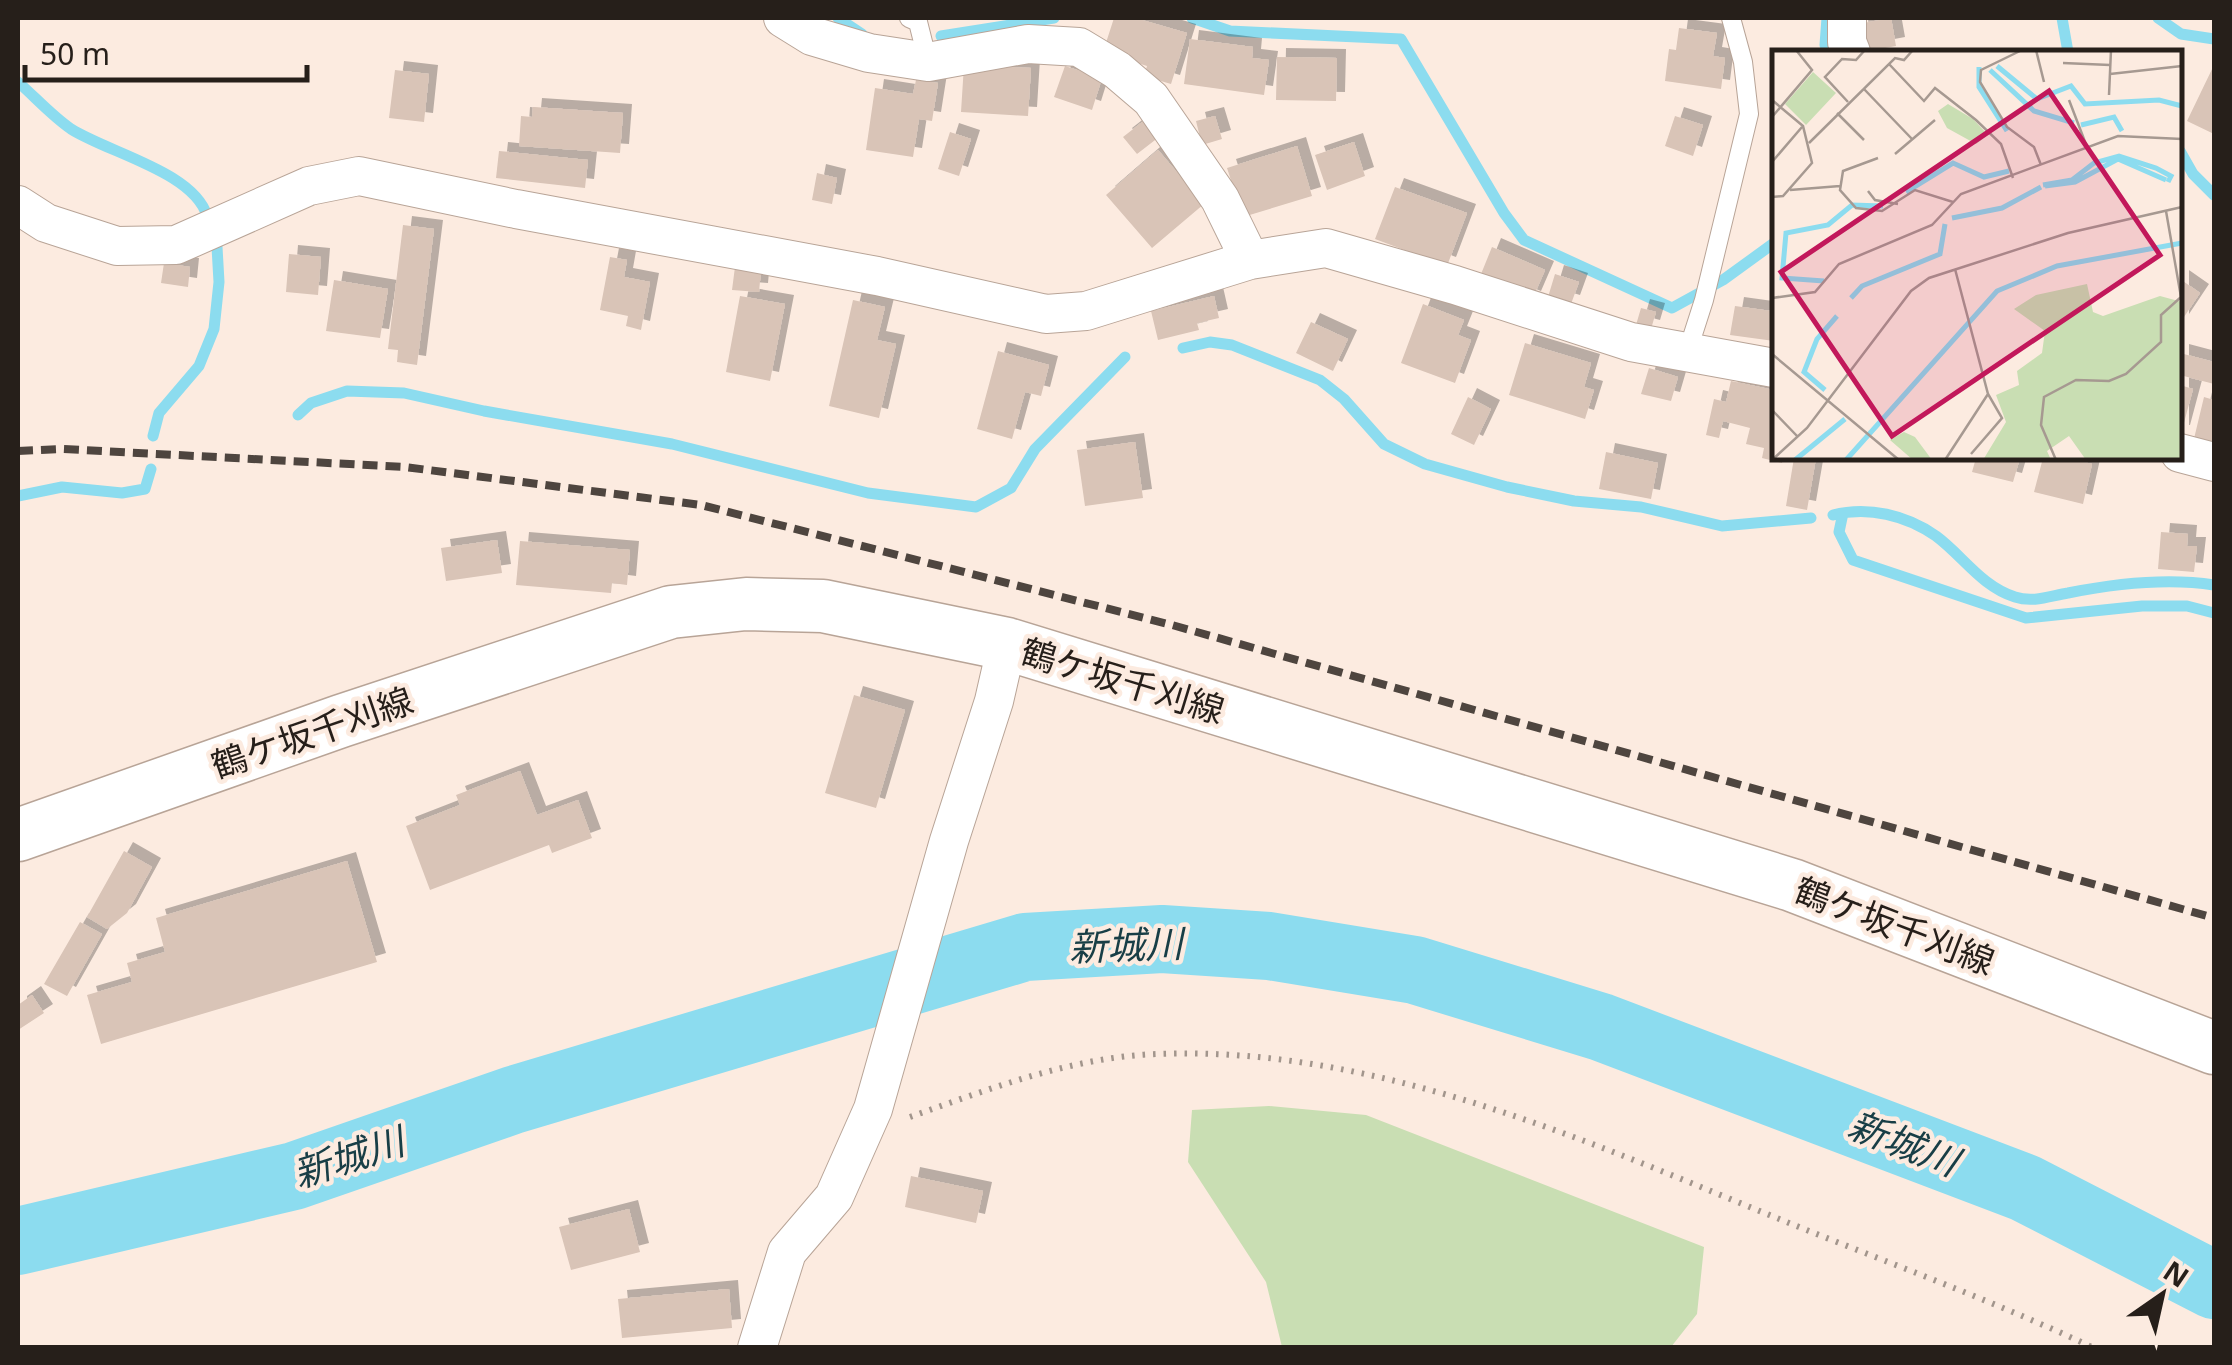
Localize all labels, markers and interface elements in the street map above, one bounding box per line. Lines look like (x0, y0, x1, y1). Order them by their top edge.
scale bar (25, 20, 308, 82)
text: 50 m (40, 33, 110, 74)
inset map (1772, 50, 2182, 460)
street label: 鶴ケ坂千刈線 (1016, 627, 1230, 733)
street label: 鶴ケ坂千刈線 (205, 676, 419, 788)
street label: 鶴ケ坂千刈線 (1789, 865, 2001, 985)
water label: 新城川 (1068, 916, 1188, 972)
water label: 新城川 (1841, 1097, 1970, 1188)
water label: 新城川 (286, 1112, 414, 1198)
north arrow (2112, 1245, 2212, 1345)
text: N (2156, 1251, 2197, 1296)

